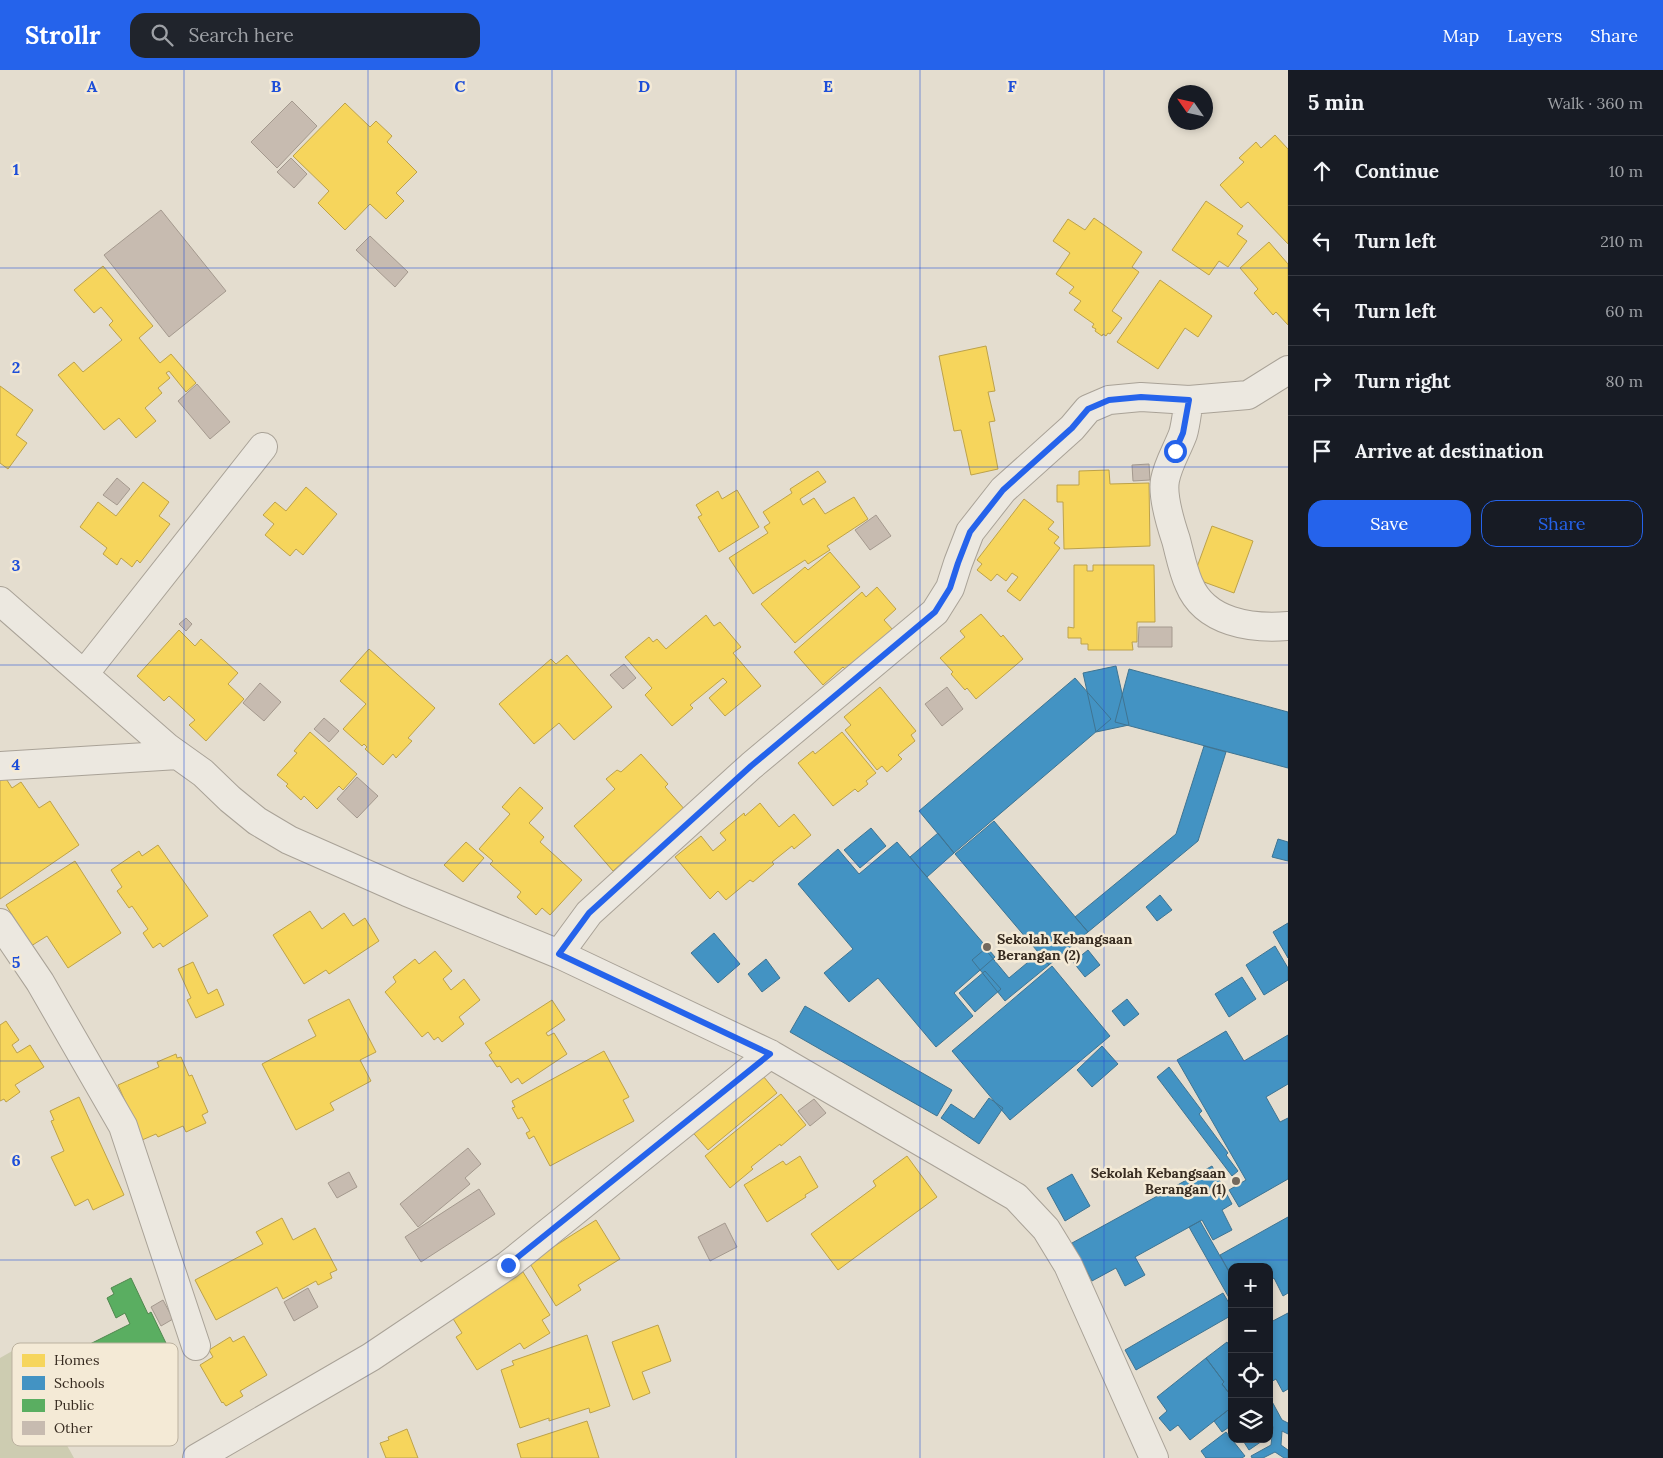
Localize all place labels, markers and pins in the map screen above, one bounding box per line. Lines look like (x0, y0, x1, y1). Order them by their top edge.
place label: Sekolah Kebangsaan Berangan (2) (997, 930, 1132, 964)
marker: Sekolah Kebangsaan Berangan (2) (981, 941, 993, 953)
place label: Sekolah Kebangsaan Berangan (1) (1091, 1164, 1226, 1198)
marker: Sekolah Kebangsaan Berangan (1) (1230, 1175, 1242, 1187)

